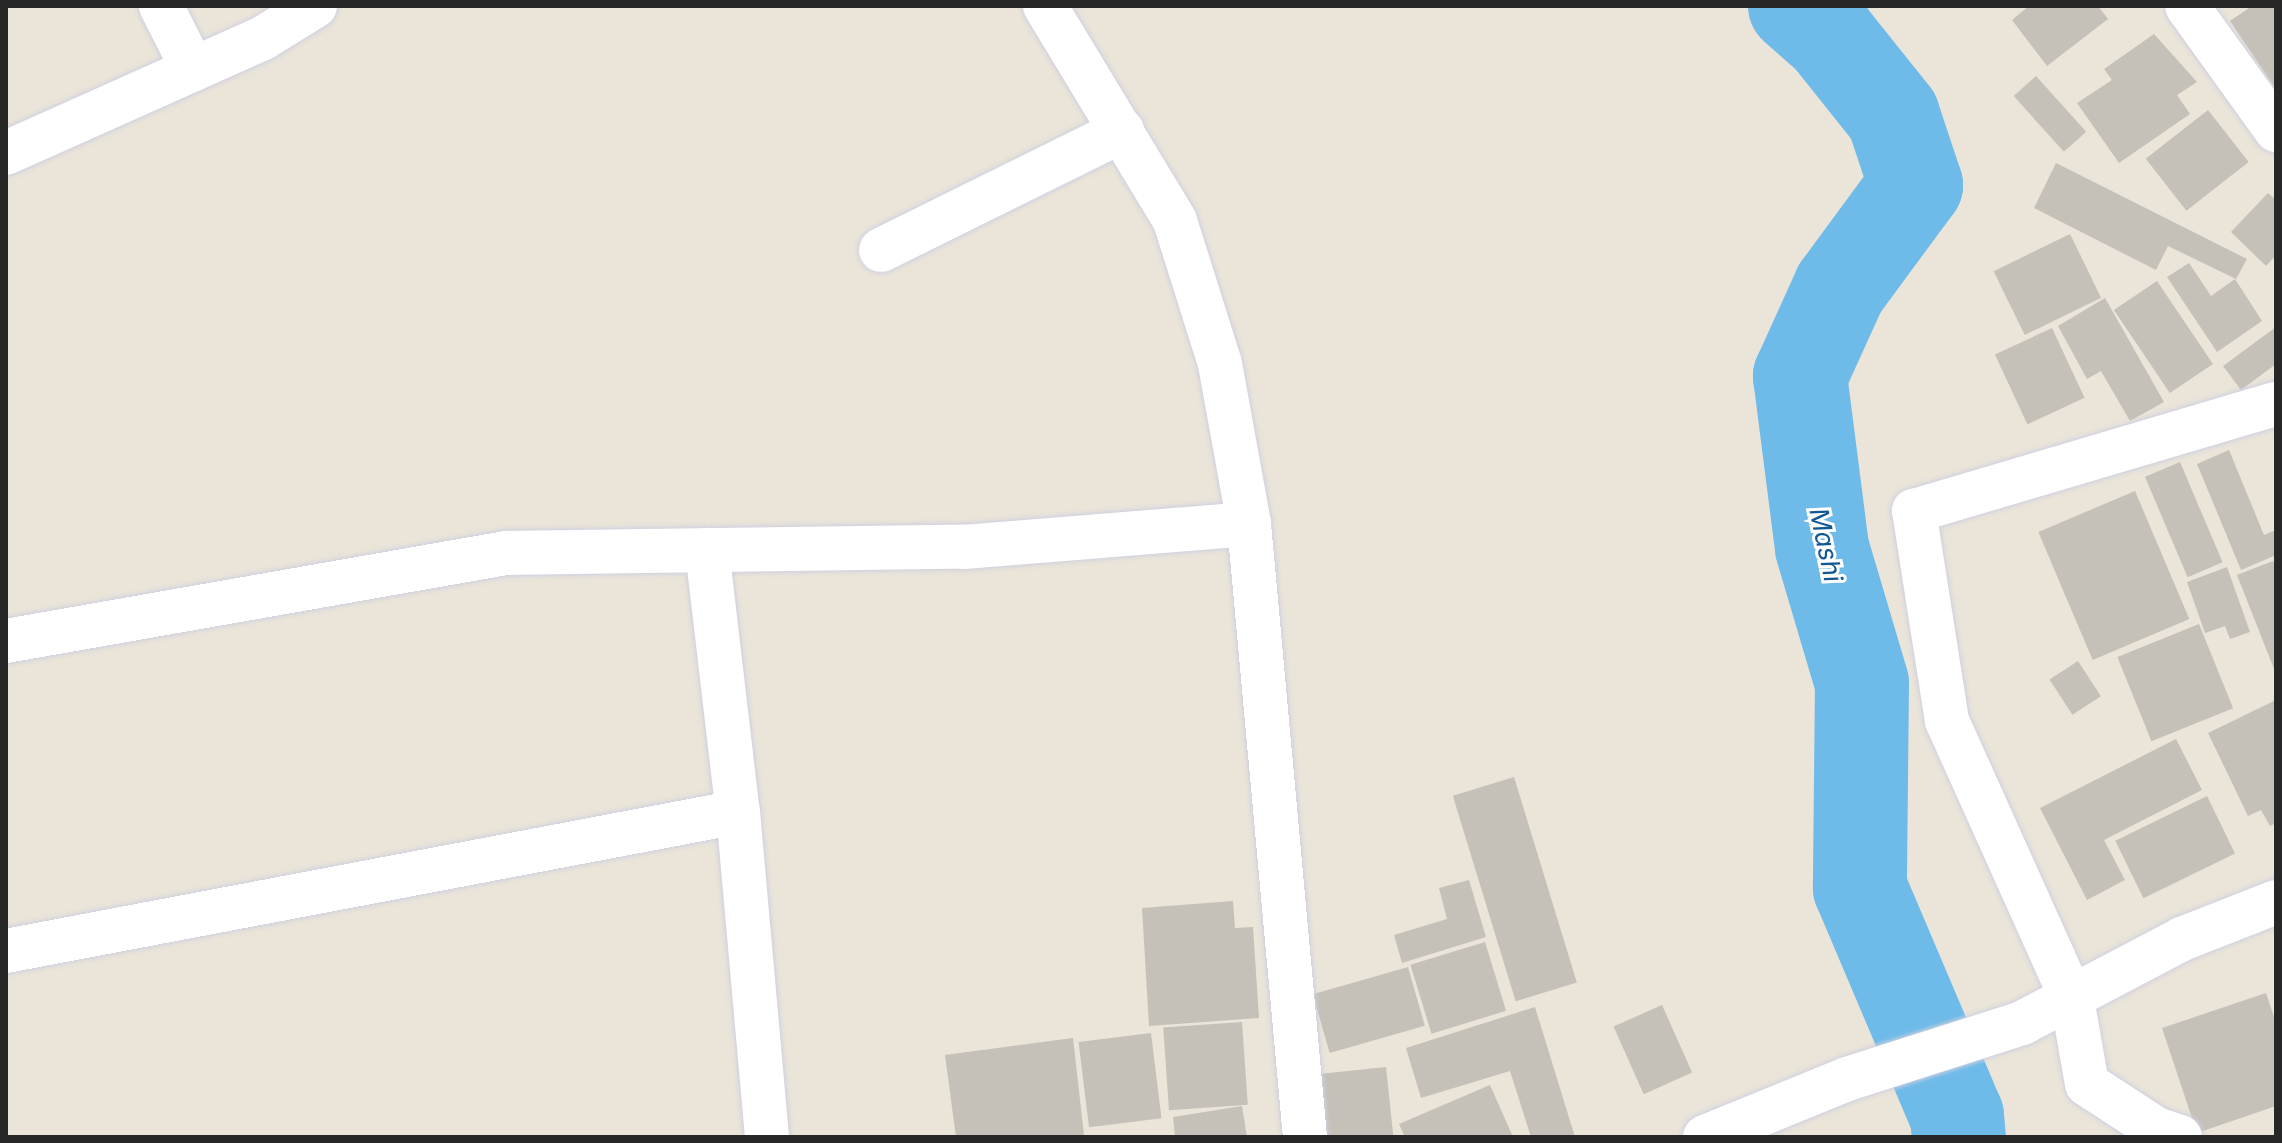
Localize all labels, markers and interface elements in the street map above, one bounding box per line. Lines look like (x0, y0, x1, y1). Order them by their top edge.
water label: Mashi (1803, 505, 1849, 585)

